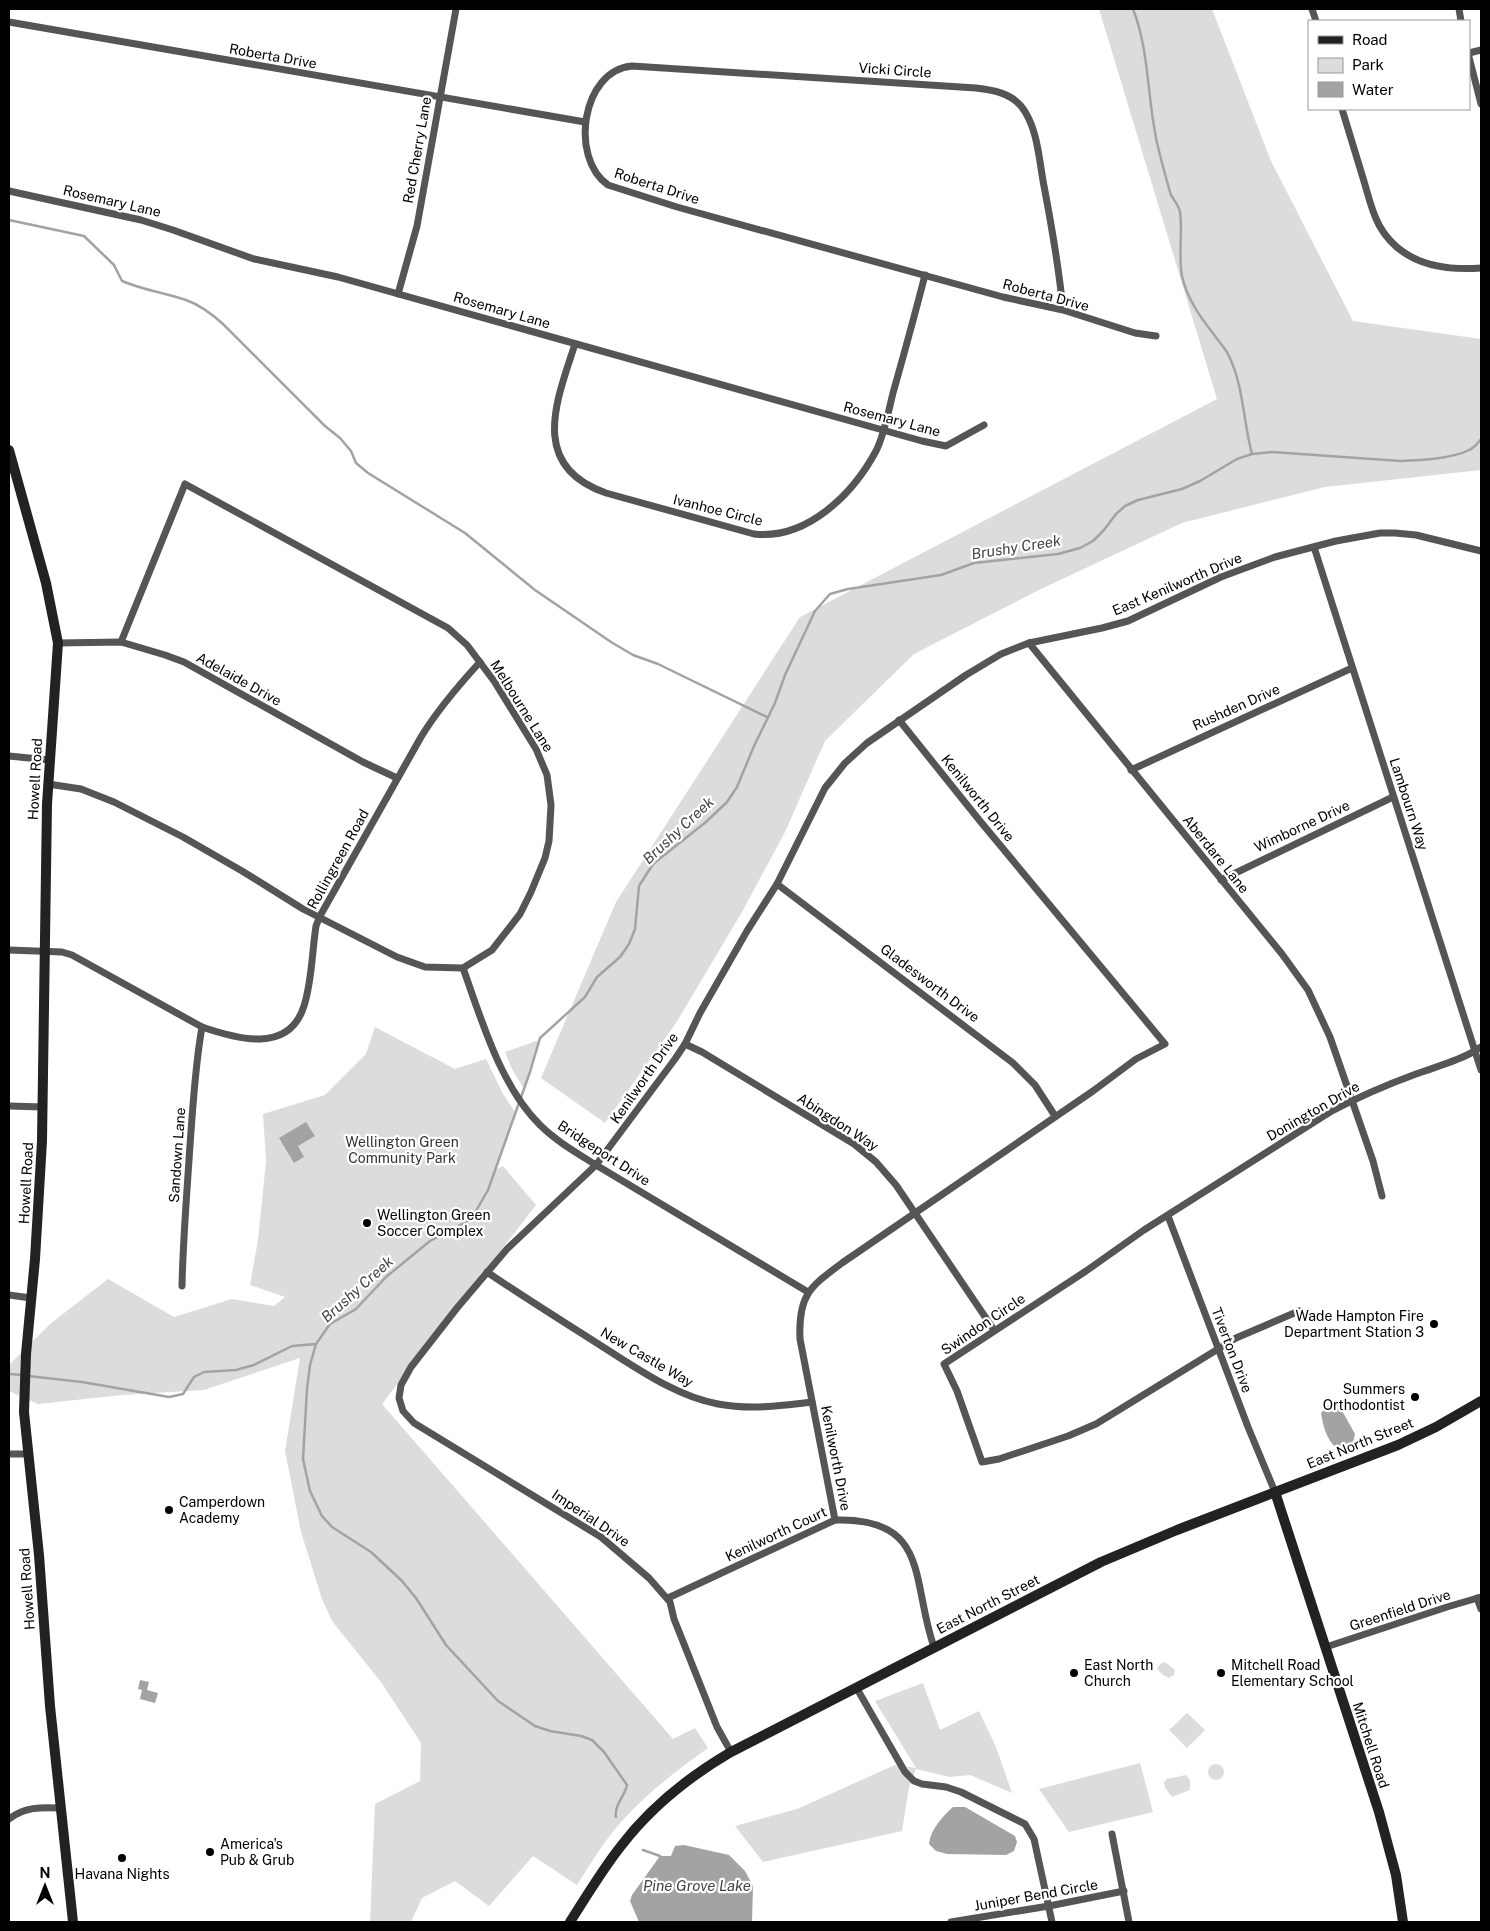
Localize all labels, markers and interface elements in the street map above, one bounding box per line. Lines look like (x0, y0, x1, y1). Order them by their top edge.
legend (1308, 20, 1470, 110)
text: Road (1352, 31, 1388, 48)
street label: Roberta Drive (228, 40, 318, 72)
text: Park (1352, 56, 1384, 73)
street label: Vicki Circle (858, 59, 932, 81)
text: Water (1352, 81, 1394, 98)
street label: Red Cherry Lane (400, 95, 434, 205)
street label: Roberta Drive (612, 165, 702, 207)
street label: Rosemary Lane (61, 182, 163, 220)
street label: Roberta Drive (1001, 276, 1091, 314)
street label: Rosemary Lane (452, 289, 552, 331)
street label: Rosemary Lane (842, 398, 942, 440)
street label: Ivanhoe Circle (672, 491, 765, 529)
water label: Brushy Creek (970, 531, 1063, 562)
street label: East Kenilworth Drive (1110, 549, 1244, 619)
street label: Adelaide Drive (194, 649, 284, 709)
street label: Melbourne Lane (487, 657, 557, 755)
street label: Rushden Drive (1190, 681, 1282, 733)
street label: Howell Road (25, 738, 45, 820)
street label: Kenilworth Drive (938, 751, 1018, 845)
street label: Lambourn Way (1386, 756, 1432, 853)
water label: Brushy Creek (639, 792, 718, 867)
street label: Wimborne Drive (1252, 797, 1352, 855)
street label: Rollingreen Road (304, 806, 372, 912)
street label: Aberdare Lane (1180, 812, 1252, 896)
street label: Gladesworth Drive (877, 941, 983, 1025)
street label: Kenilworth Drive (607, 1030, 681, 1126)
street label: Donington Drive (1264, 1078, 1362, 1144)
street label: Abingdon Way (794, 1090, 882, 1154)
street label: Sandown Lane (166, 1107, 188, 1203)
street label: Bridgeport Drive (555, 1117, 653, 1189)
park label: Wellington Green Community Park (345, 1134, 459, 1166)
street label: Howell Road (16, 1142, 36, 1224)
place label: Wellington Green Soccer Complex (377, 1207, 490, 1239)
marker: Wellington Green Soccer Complex (361, 1217, 373, 1229)
water label: Brushy Creek (318, 1252, 397, 1326)
street label: Swindon Circle (938, 1290, 1028, 1358)
street label: Tiverton Drive (1208, 1305, 1256, 1395)
place label: Wade Hampton Fire Department Station 3 (1284, 1308, 1424, 1340)
marker: Wade Hampton Fire Department Station 3 (1428, 1318, 1440, 1330)
street label: New Castle Way (598, 1324, 697, 1390)
place label: Summers Orthodontist (1323, 1381, 1405, 1413)
marker: Summers Orthodontist (1409, 1391, 1421, 1403)
street label: Kenilworth Drive (818, 1404, 854, 1512)
street label: East North Street (1304, 1414, 1416, 1472)
street label: Imperial Drive (549, 1486, 633, 1550)
place label: Camperdown Academy (179, 1494, 265, 1526)
marker: Camperdown Academy (163, 1504, 175, 1516)
street label: Kenilworth Court (723, 1504, 829, 1564)
street label: Howell Road (16, 1548, 38, 1630)
street label: East North Street (934, 1571, 1042, 1637)
street label: Greenfield Drive (1347, 1586, 1453, 1634)
place label: East North Church (1084, 1657, 1153, 1689)
place label: Mitchell Road Elementary School (1231, 1657, 1354, 1689)
marker: East North Church (1068, 1667, 1080, 1679)
marker: Mitchell Road Elementary School (1215, 1667, 1227, 1679)
street label: Mitchell Road (1350, 1700, 1392, 1790)
place label: America's Pub & Grub (220, 1836, 294, 1868)
marker: America's Pub & Grub (204, 1846, 216, 1858)
marker: Havana Nights (116, 1852, 128, 1864)
north arrow (20, 1861, 70, 1911)
text: N (40, 1865, 50, 1881)
place label: Havana Nights (74, 1866, 170, 1882)
street label: Juniper Bend Circle (973, 1876, 1099, 1914)
water label: Pine Grove Lake (643, 1877, 751, 1894)

